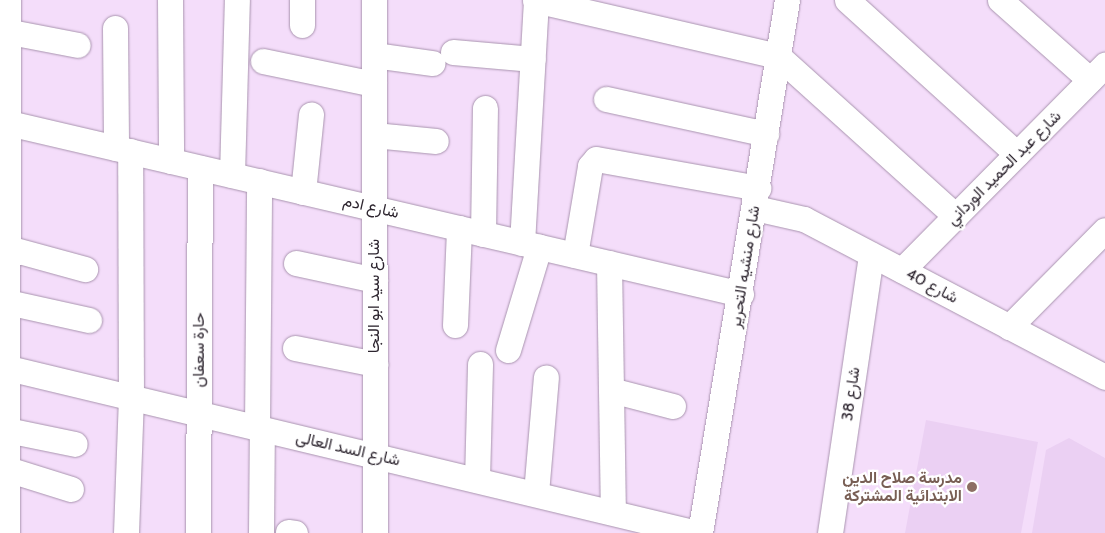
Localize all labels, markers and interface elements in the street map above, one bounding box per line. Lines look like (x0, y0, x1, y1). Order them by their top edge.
street label: شارع عبد الحميد الورداني (943, 107, 1065, 229)
street label: شارع ادم (341, 191, 401, 223)
street label: شارع منشيه التحرير (726, 204, 764, 330)
street label: شارع سيد ابو النجا (364, 239, 384, 353)
street label: شارع 40 (903, 264, 961, 308)
street label: حارة سعفان (189, 313, 209, 387)
street label: شارع 38 (838, 366, 864, 422)
street label: شارع السد العالى (294, 428, 402, 470)
place label: مدرسة صلاح الدين الابتدائية المشتركة (842, 468, 962, 506)
marker: مدرسة صلاح الدين الابتدائية المشتركة (966, 481, 978, 493)

